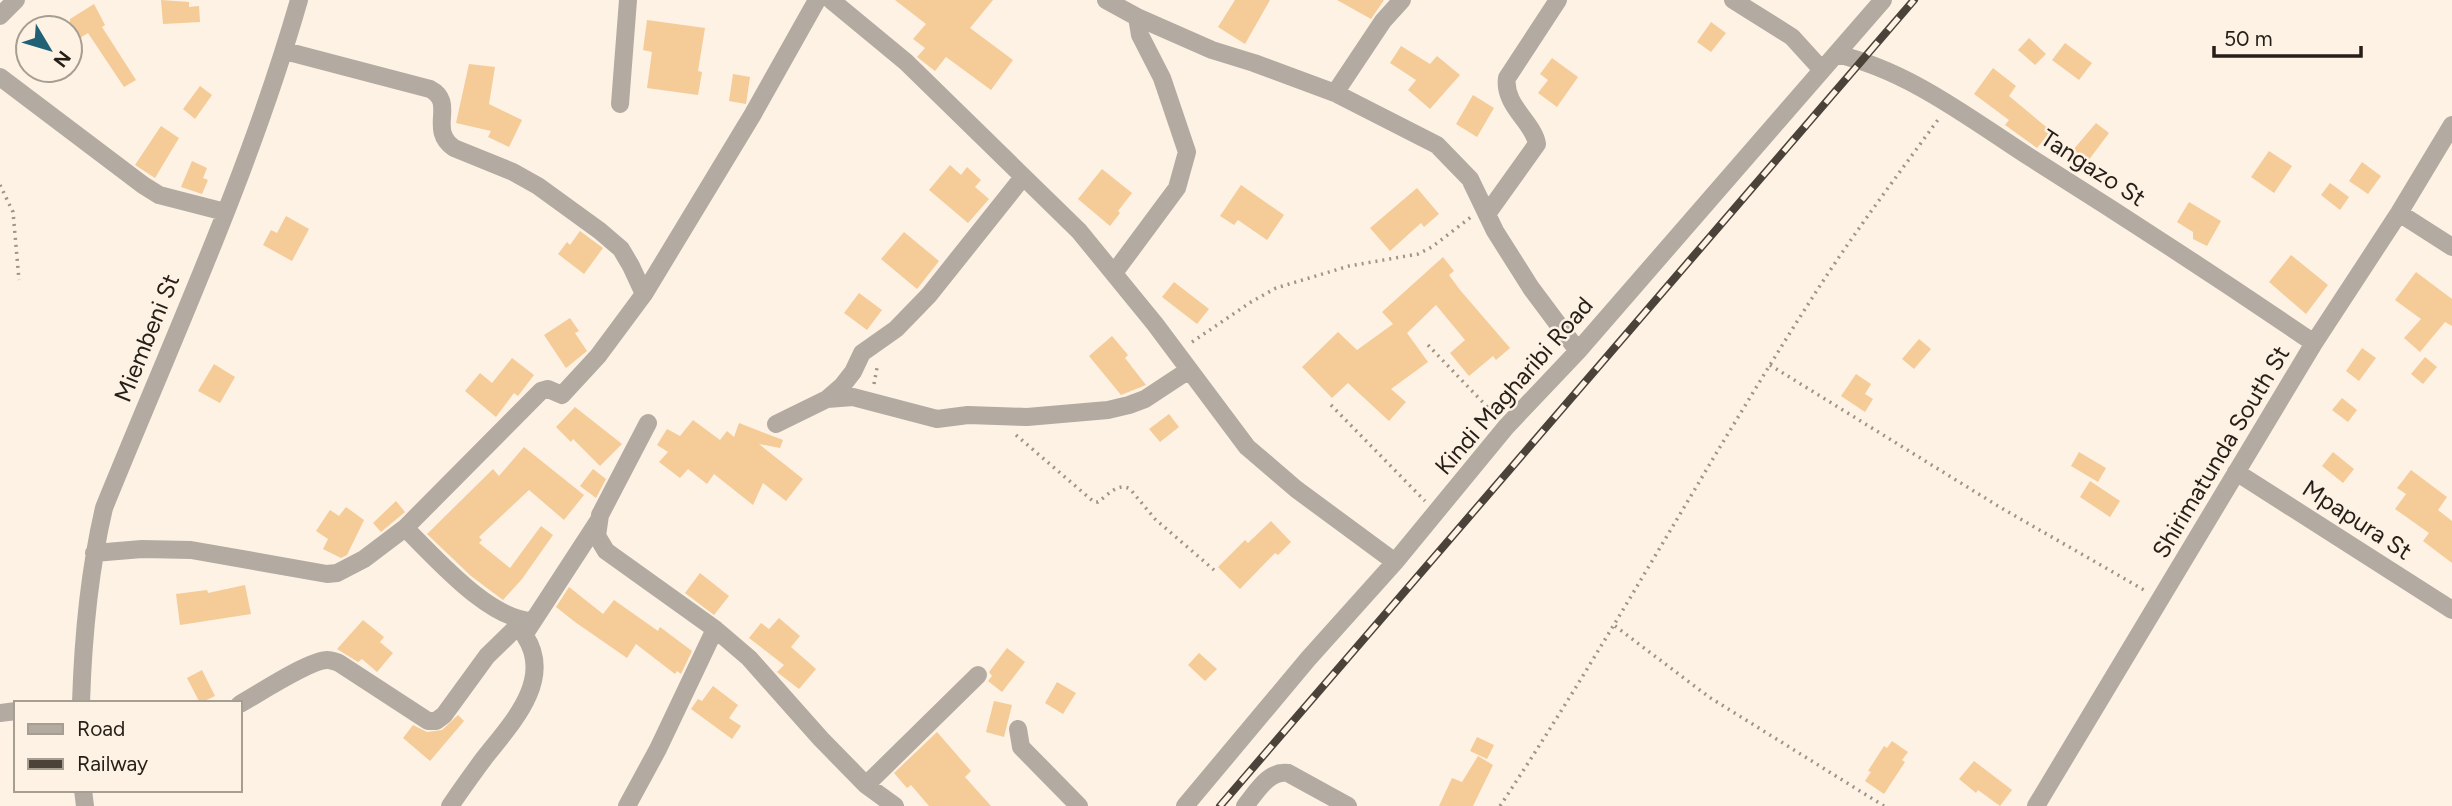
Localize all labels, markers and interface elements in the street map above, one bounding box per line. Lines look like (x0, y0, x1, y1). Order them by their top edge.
north arrow (14, 14, 84, 84)
scale bar (2214, 14, 2361, 58)
text: 50 m (2224, 26, 2273, 51)
text: N (48, 46, 76, 72)
street label: Tangazo St (2035, 123, 2151, 212)
street label: Miembeni St (108, 270, 185, 406)
street label: Kindi Magharibi Road (1429, 291, 1599, 480)
street label: Shirimatunda South St (2146, 340, 2295, 563)
street label: Mpapura St (2297, 474, 2417, 566)
legend (14, 701, 242, 792)
text: Road (77, 716, 125, 741)
text: Railway (77, 751, 148, 776)

